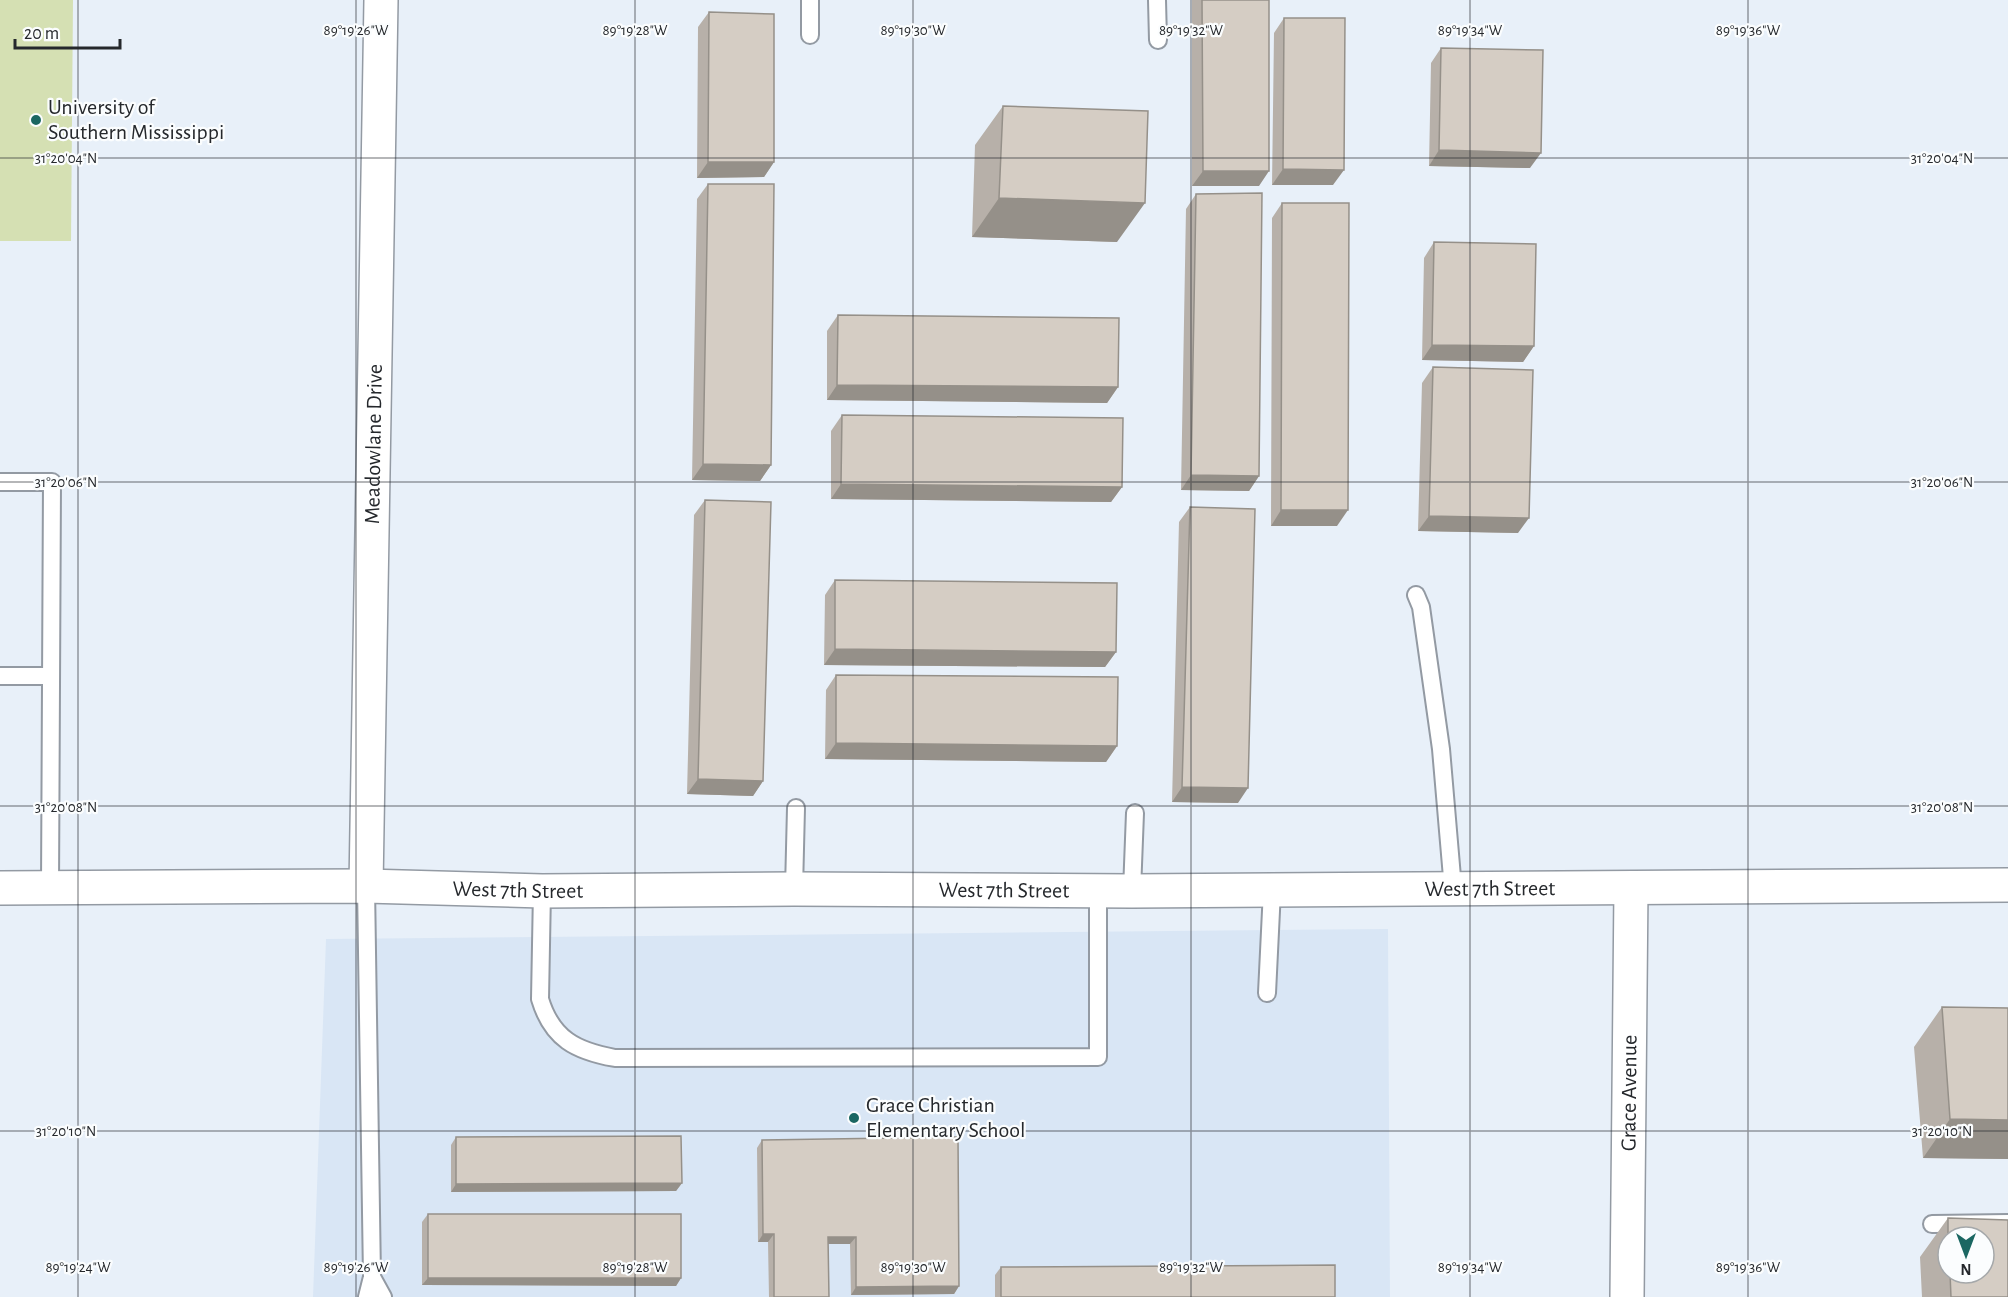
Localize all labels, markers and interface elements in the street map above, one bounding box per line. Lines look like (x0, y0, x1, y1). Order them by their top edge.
scale bar (15, 12, 120, 50)
text: 89°19'26"W (324, 23, 389, 38)
text: 89°19'28"W (603, 23, 668, 38)
text: 89°19'30"W (880, 23, 946, 38)
text: 89°19'32"W (1159, 23, 1224, 38)
text: 89°19'34"W (1438, 23, 1503, 38)
text: 89°19'36"W (1716, 23, 1781, 38)
text: 20 m (24, 25, 59, 43)
place label: University of Southern Mississippi (48, 96, 224, 143)
marker: University of Southern Mississippi (29, 113, 43, 127)
text: 31°20'04"N (35, 151, 97, 166)
text: 31°20'04"N (1911, 151, 1973, 166)
street label: Meadowlane Drive (361, 364, 386, 524)
text: 31°20'06"N (35, 475, 97, 490)
text: 31°20'06"N (1911, 475, 1973, 490)
text: 31°20'08"N (35, 800, 97, 815)
text: 31°20'08"N (1911, 800, 1973, 815)
street label: West 7th Street (452, 877, 583, 902)
street label: West 7th Street (1424, 877, 1555, 900)
street label: West 7th Street (938, 879, 1069, 902)
street label: Grace Avenue (1617, 1035, 1641, 1151)
place label: Grace Christian Elementary School (866, 1094, 1026, 1141)
marker: Grace Christian Elementary School (847, 1111, 861, 1125)
text: 31°20'10"N (36, 1124, 96, 1139)
text: 31°20'10"N (1912, 1124, 1972, 1139)
north arrow (1936, 1225, 1996, 1285)
text: 89°19'24"W (45, 1260, 111, 1275)
text: 89°19'26"W (324, 1260, 389, 1275)
text: 89°19'28"W (603, 1260, 668, 1275)
text: 89°19'30"W (880, 1260, 946, 1275)
text: 89°19'32"W (1159, 1260, 1224, 1275)
text: 89°19'34"W (1438, 1260, 1503, 1275)
text: 89°19'36"W (1716, 1260, 1781, 1275)
text: N (1960, 1261, 1972, 1277)

